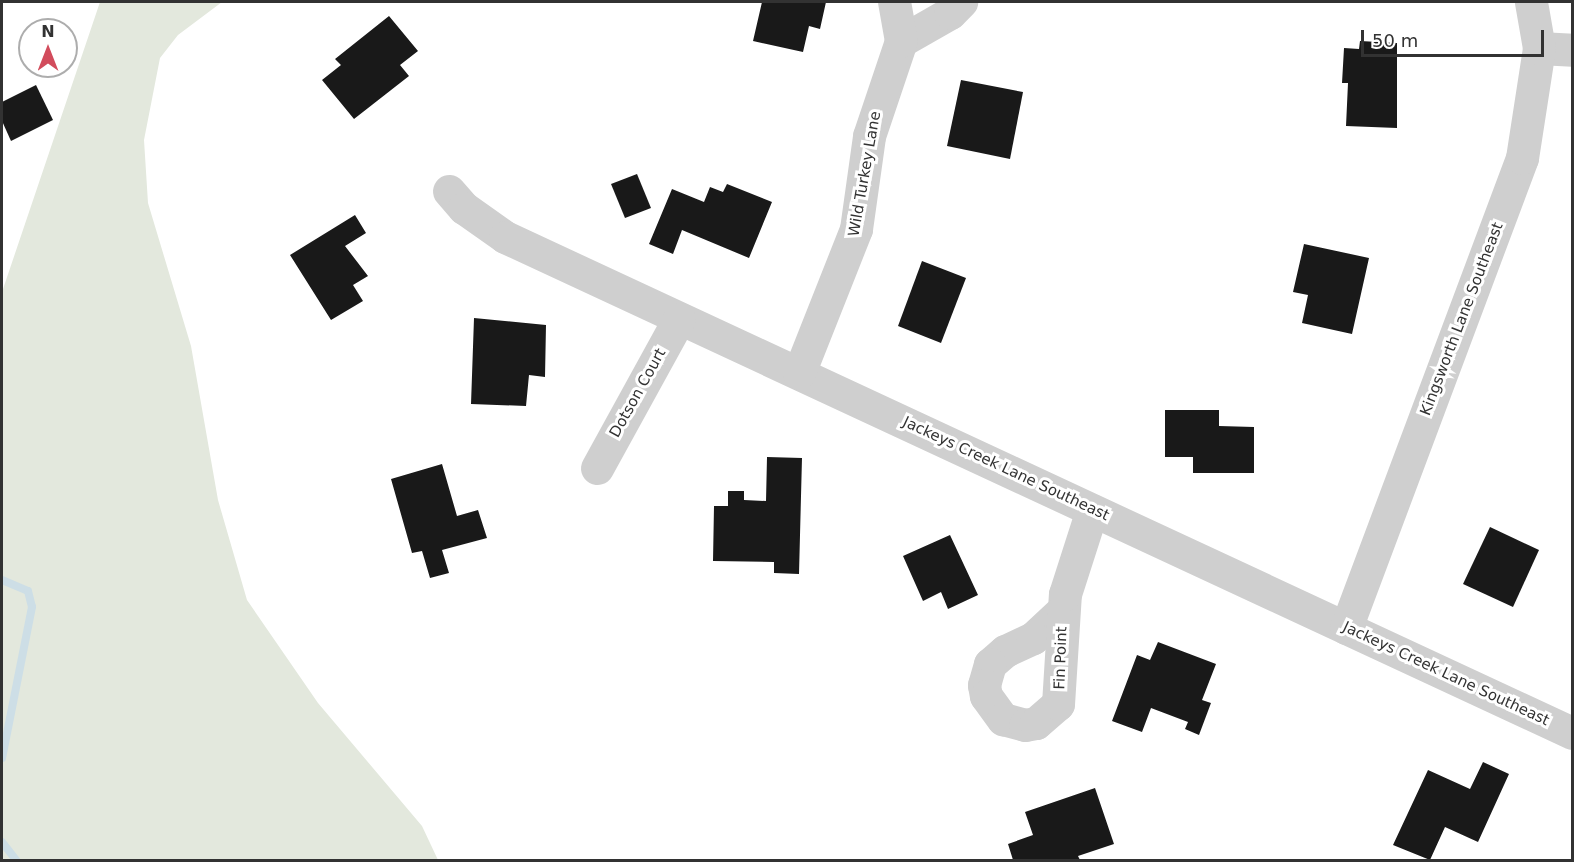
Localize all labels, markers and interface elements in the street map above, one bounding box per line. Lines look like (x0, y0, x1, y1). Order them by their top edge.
north arrow (18, 18, 78, 78)
scale bar (1364, 18, 1547, 56)
text: N (41, 22, 55, 41)
text: 50 m (1372, 30, 1418, 51)
street label: Wild Turkey Lane (845, 110, 885, 238)
street label: Kingsworth Lane Southeast (1417, 220, 1507, 418)
street label: Dotson Court (606, 345, 670, 441)
street label: Jackeys Creek Lane Southeast (900, 413, 1112, 525)
street label: Jackeys Creek Lane Southeast (1340, 618, 1552, 730)
street label: Fin Point (1051, 626, 1071, 690)

